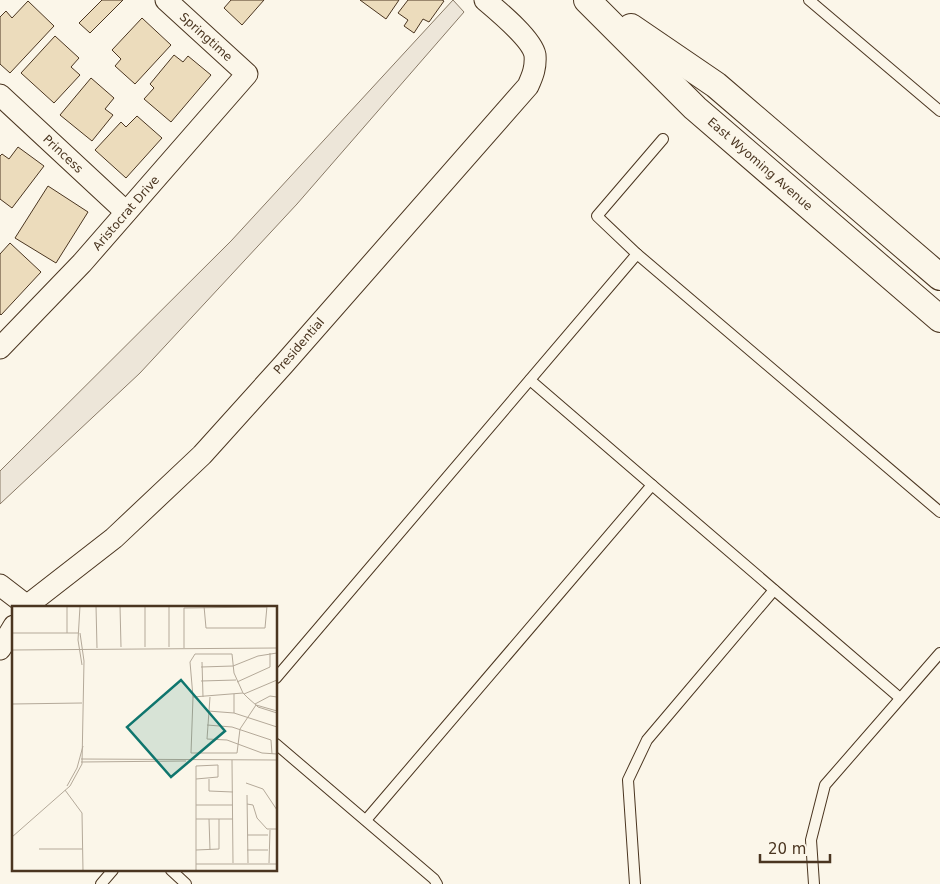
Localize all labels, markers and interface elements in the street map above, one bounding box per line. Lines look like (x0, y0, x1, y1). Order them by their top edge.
street label: Springtime (177, 10, 235, 64)
street label: East Wyoming Avenue (705, 115, 815, 213)
street label: Princess (40, 132, 86, 176)
street label: Aristocrat Drive (90, 173, 162, 253)
street label: Presidential (271, 315, 327, 377)
inset map (12, 606, 278, 872)
scale bar (760, 832, 830, 864)
text: 20 m (768, 840, 806, 858)

